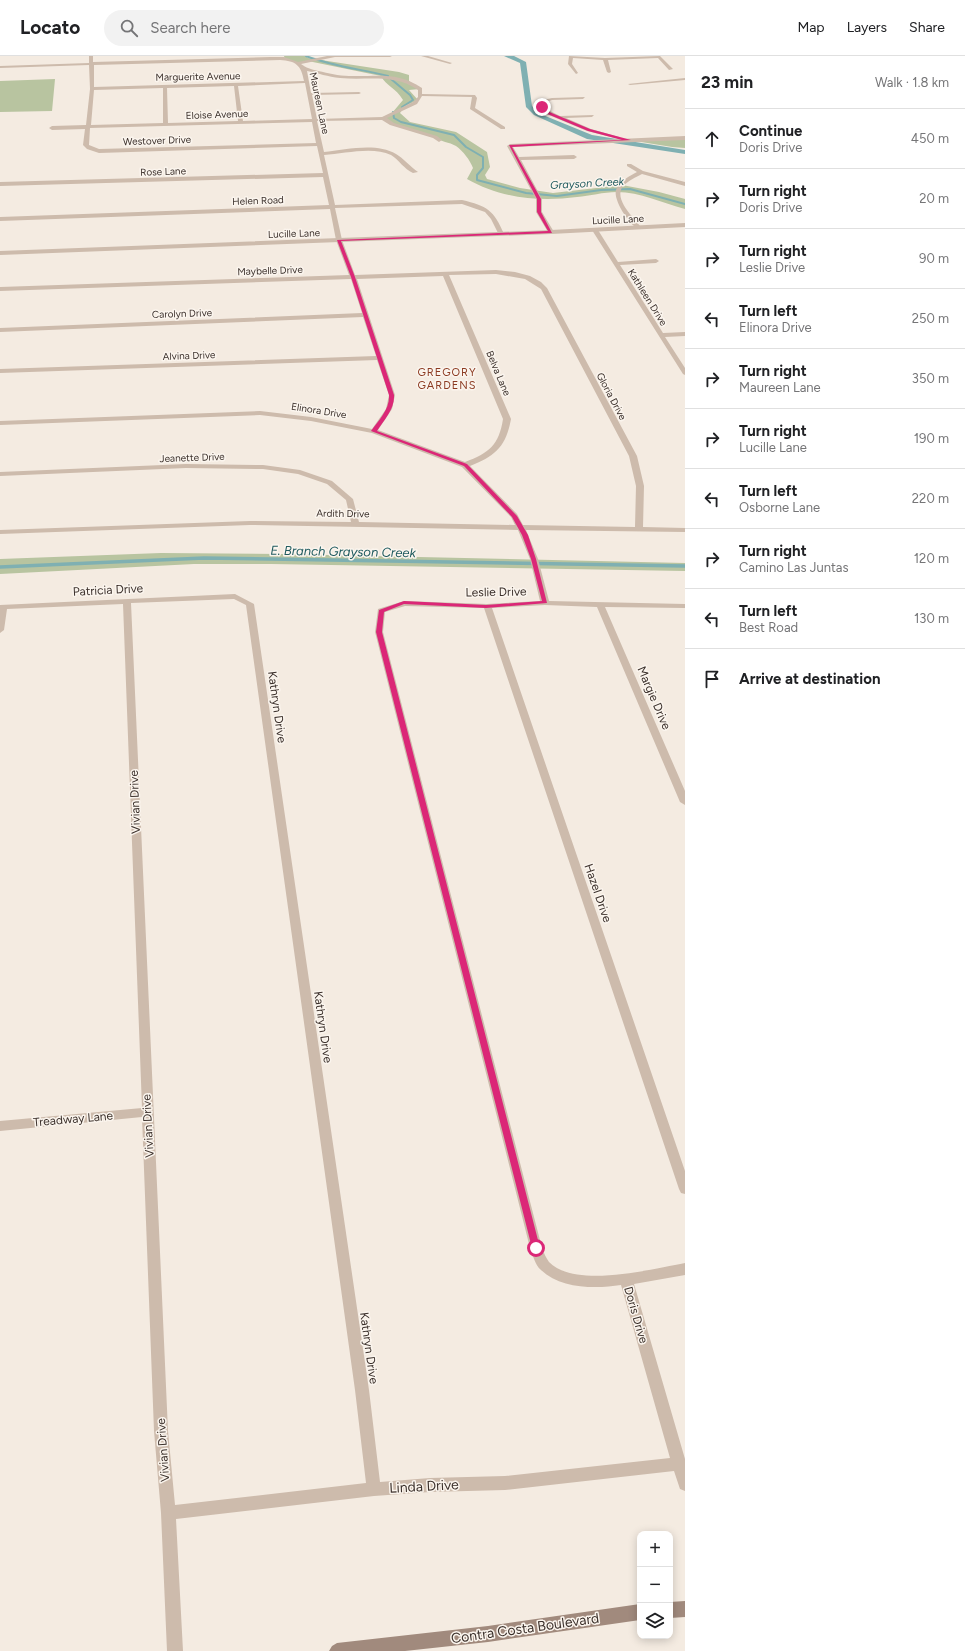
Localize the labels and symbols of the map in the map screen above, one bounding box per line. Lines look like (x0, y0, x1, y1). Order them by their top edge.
street label: Marguerite Avenue (155, 69, 241, 84)
street label: Maureen Lane (307, 71, 333, 136)
route end (533, 98, 551, 116)
street label: Eloise Avenue (185, 107, 249, 122)
street label: Westover Drive (123, 133, 192, 148)
street label: Rose Lane (140, 164, 187, 179)
water label: Grayson Creek (550, 175, 625, 192)
street label: Helen Road (232, 193, 284, 208)
street label: Lucille Lane (592, 212, 645, 227)
street label: Lucille Lane (268, 226, 321, 241)
street label: Maybelle Drive (237, 263, 304, 278)
street label: Kathleen Drive (625, 266, 671, 329)
street label: Carolyn Drive (152, 306, 213, 321)
street label: Alvina Drive (162, 348, 216, 363)
street label: Belva Lane (483, 349, 514, 398)
district label: GREGORY GARDENS (417, 366, 477, 392)
street label: Gloria Drive (594, 370, 630, 423)
street label: Elinora Drive (290, 400, 348, 421)
street label: Jeanette Drive (159, 450, 225, 465)
street label: Ardith Drive (316, 507, 370, 520)
water label: E. Branch Grayson Creek (270, 543, 417, 560)
street label: Patricia Drive (72, 581, 144, 599)
street label: Leslie Drive (465, 584, 527, 600)
street label: Margie Drive (634, 664, 674, 732)
street label: Kathryn Drive (265, 670, 289, 744)
street label: Vivian Drive (127, 770, 143, 834)
street label: Hazel Drive (581, 862, 615, 925)
street label: Kathryn Drive (311, 990, 335, 1064)
street label: Vivian Drive (139, 1093, 157, 1158)
street label: Treadway Lane (33, 1109, 114, 1129)
route start (527, 1239, 545, 1257)
street label: Doris Drive (621, 1285, 651, 1345)
street label: Kathryn Drive (357, 1311, 381, 1385)
street label: Vivian Drive (154, 1417, 172, 1482)
street label: Linda Drive (389, 1476, 460, 1497)
street label: Contra Costa Boulevard (450, 1610, 600, 1647)

